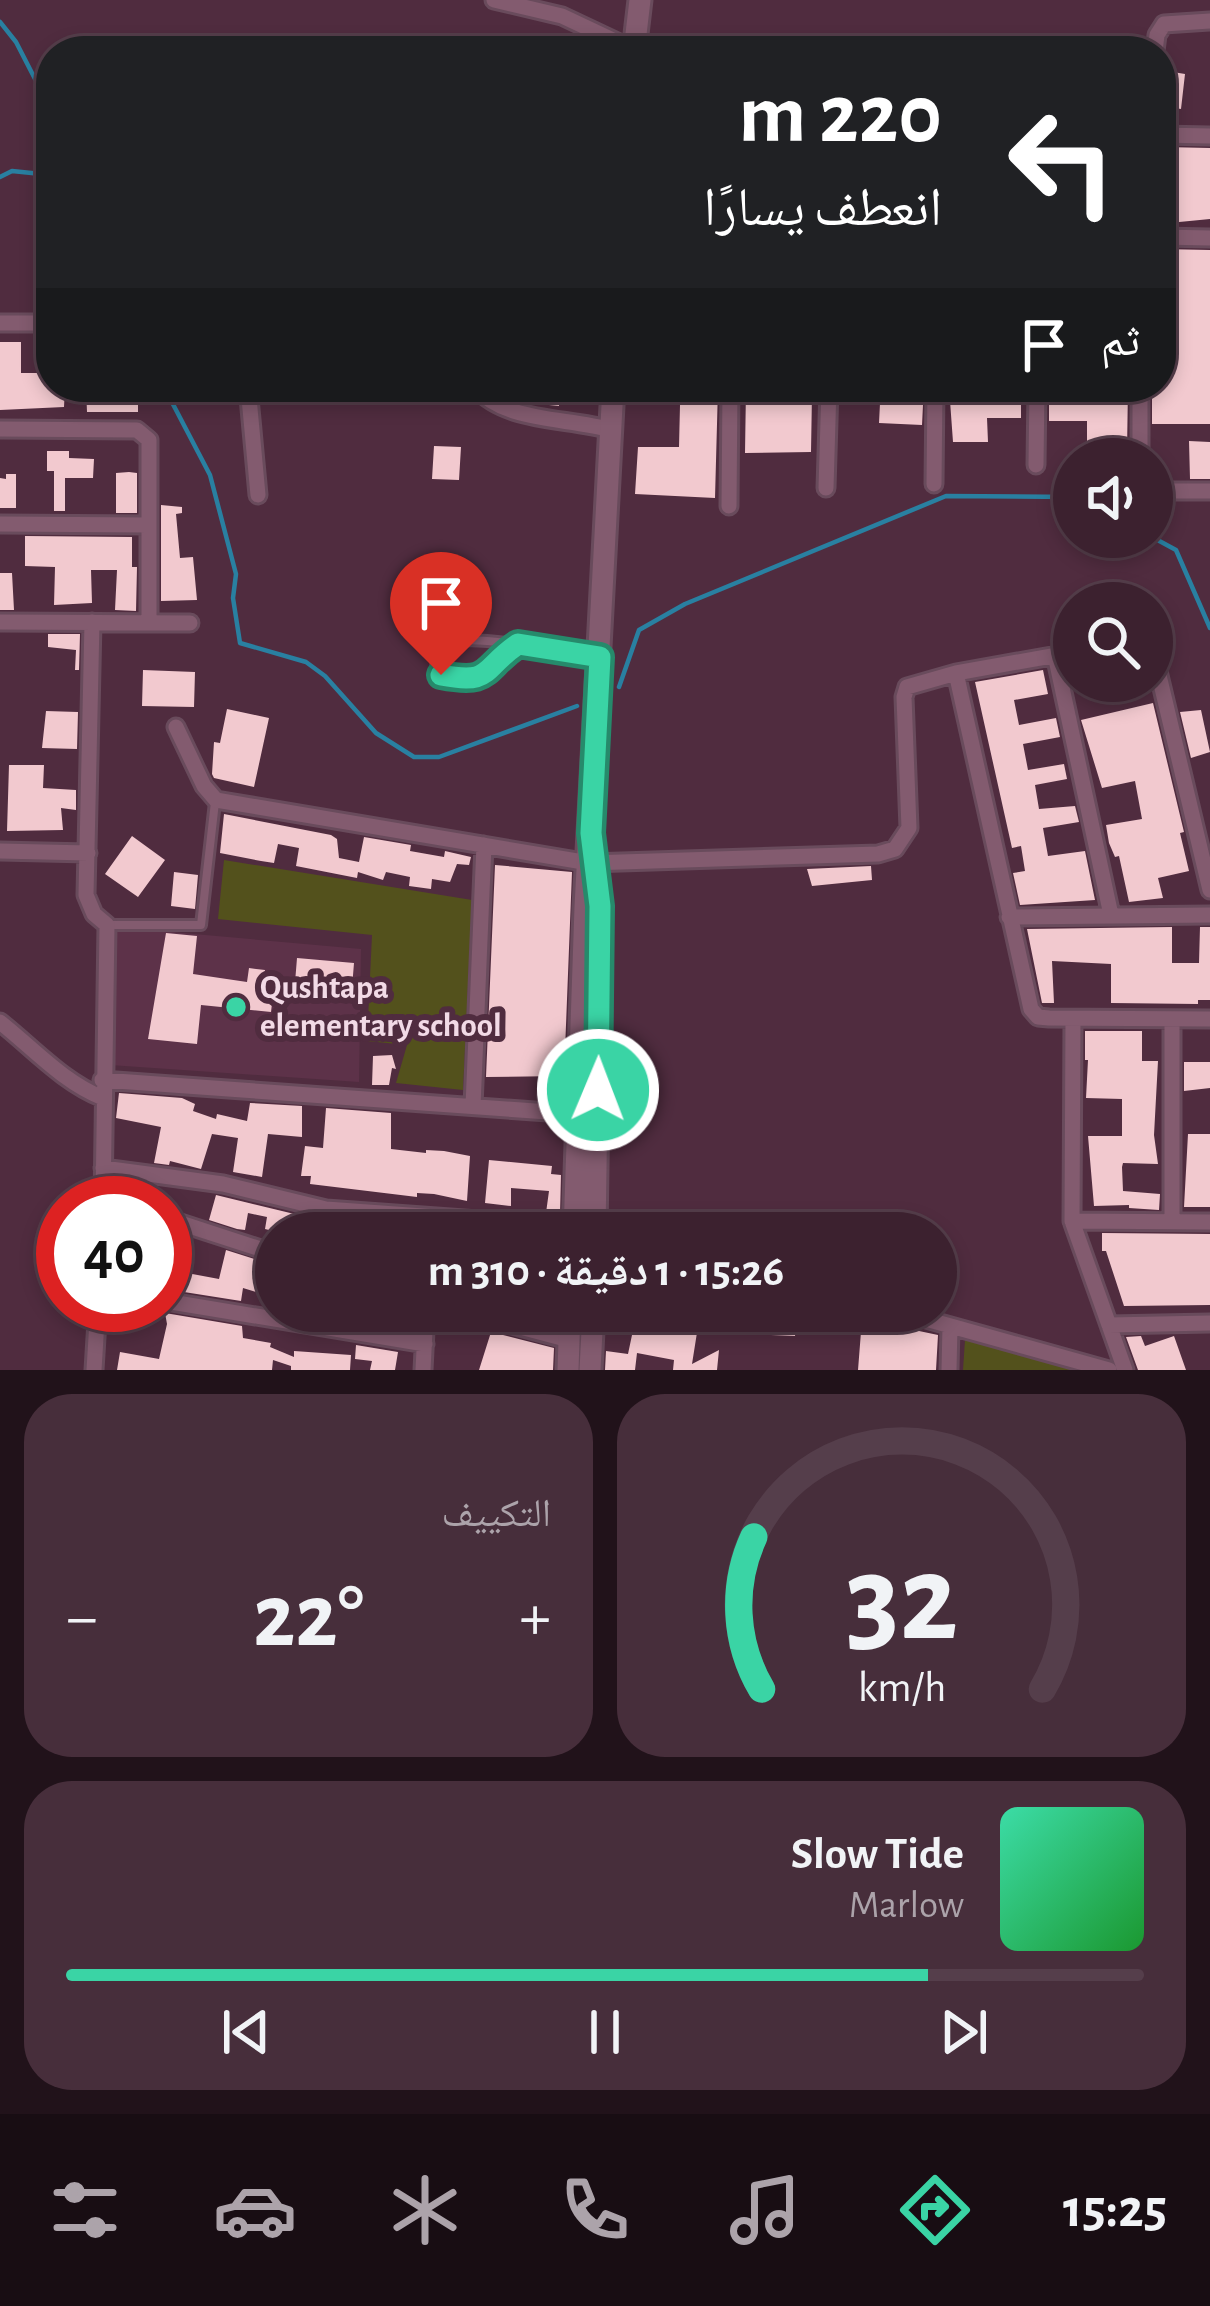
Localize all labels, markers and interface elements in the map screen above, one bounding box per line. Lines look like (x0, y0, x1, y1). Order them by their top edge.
text: 220 m (739, 74, 942, 158)
icon: left (984, 84, 1140, 240)
text: انعطف يسارًا (703, 182, 942, 236)
icon: arrive (1011, 312, 1077, 378)
text: ثم (1101, 319, 1140, 364)
map controls (1053, 438, 1173, 702)
button: sound (1053, 438, 1173, 558)
pin (390, 552, 492, 675)
icon: arrive (408, 570, 474, 636)
button: search (1053, 582, 1173, 702)
place label: Qushtapa elementary school (260, 972, 502, 1043)
marker: Qushtapa elementary school (223, 994, 249, 1020)
position arrow (535, 1027, 661, 1153)
speed limit sign: 40 (36, 1176, 192, 1332)
text: 15:26 · 1 دقيقة · 310 m (428, 1249, 784, 1294)
text: التكييف (442, 1495, 551, 1534)
text: 32 (845, 1538, 958, 1663)
text: 22° (253, 1573, 364, 1663)
text: − (66, 1585, 98, 1651)
text: + (519, 1585, 551, 1651)
text: km/h (857, 1666, 946, 1709)
text: Slow Tide (791, 1832, 964, 1877)
text: Marlow (849, 1886, 964, 1925)
icon: previous (213, 1999, 279, 2065)
icon: pause (572, 1999, 638, 2065)
icon: next (931, 1999, 997, 2065)
icon: filters (43, 2168, 127, 2252)
icon: car (213, 2168, 297, 2252)
icon: climate (383, 2168, 467, 2252)
icon: phone (553, 2168, 637, 2252)
icon: music (723, 2168, 807, 2252)
icon: directions (893, 2168, 977, 2252)
text: 15:25 (1063, 2183, 1167, 2237)

